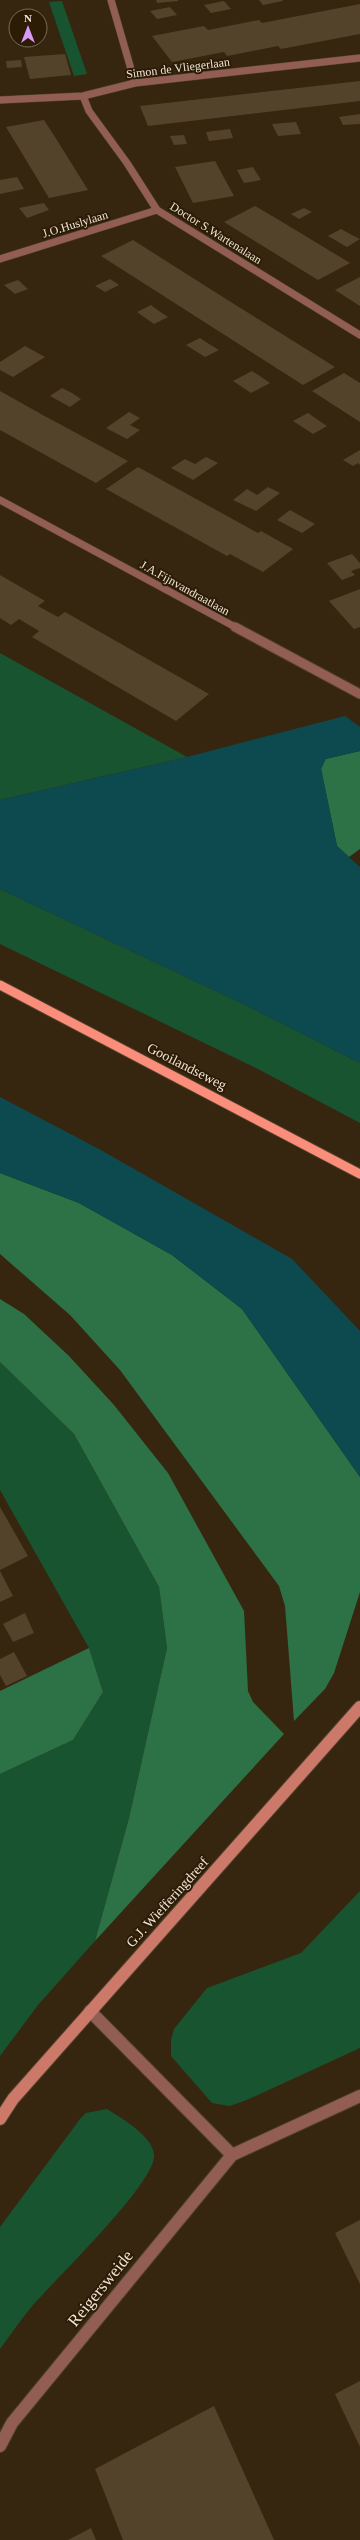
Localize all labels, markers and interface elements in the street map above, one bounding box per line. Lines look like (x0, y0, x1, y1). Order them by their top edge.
north arrow (8, 8, 48, 48)
text: N (24, 12, 32, 24)
street label: Simon de Vliegerlaan (125, 55, 231, 81)
street label: Doctor S.Wartenalaan (167, 199, 265, 267)
street label: J.O.Huslylaan (40, 207, 110, 241)
street label: J.A.Fijnvandraatlaan (138, 558, 232, 618)
street label: Gooilandseweg (145, 1040, 229, 1093)
street label: G.J. Wiefferingdreef (123, 1854, 212, 1950)
street label: Reigersweide (64, 2246, 137, 2330)

